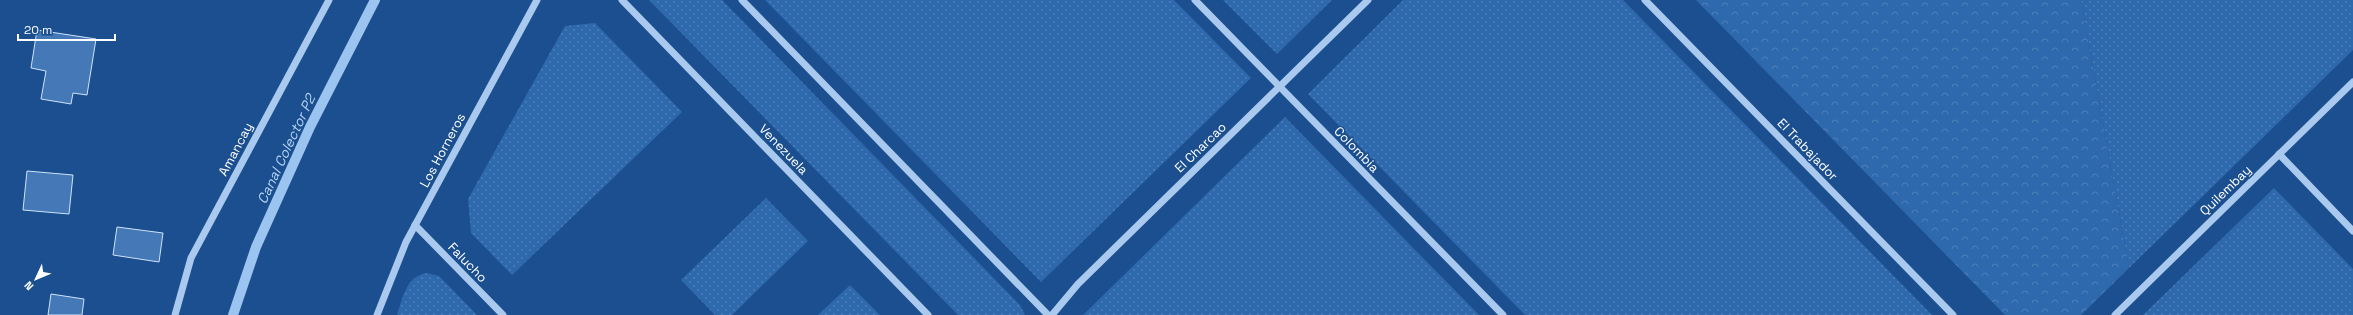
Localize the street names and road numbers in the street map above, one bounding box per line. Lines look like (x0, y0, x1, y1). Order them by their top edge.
street label: Los Horneros (416, 110, 469, 190)
street label: El Trabajador (1774, 115, 1842, 184)
street label: El Charcao (1171, 119, 1230, 176)
street label: Amancay (214, 120, 257, 179)
street label: Venezuela (755, 121, 812, 179)
street label: Colombia (1330, 123, 1383, 176)
street label: Quilembay (2196, 161, 2255, 219)
street label: Falucho (444, 239, 491, 286)

